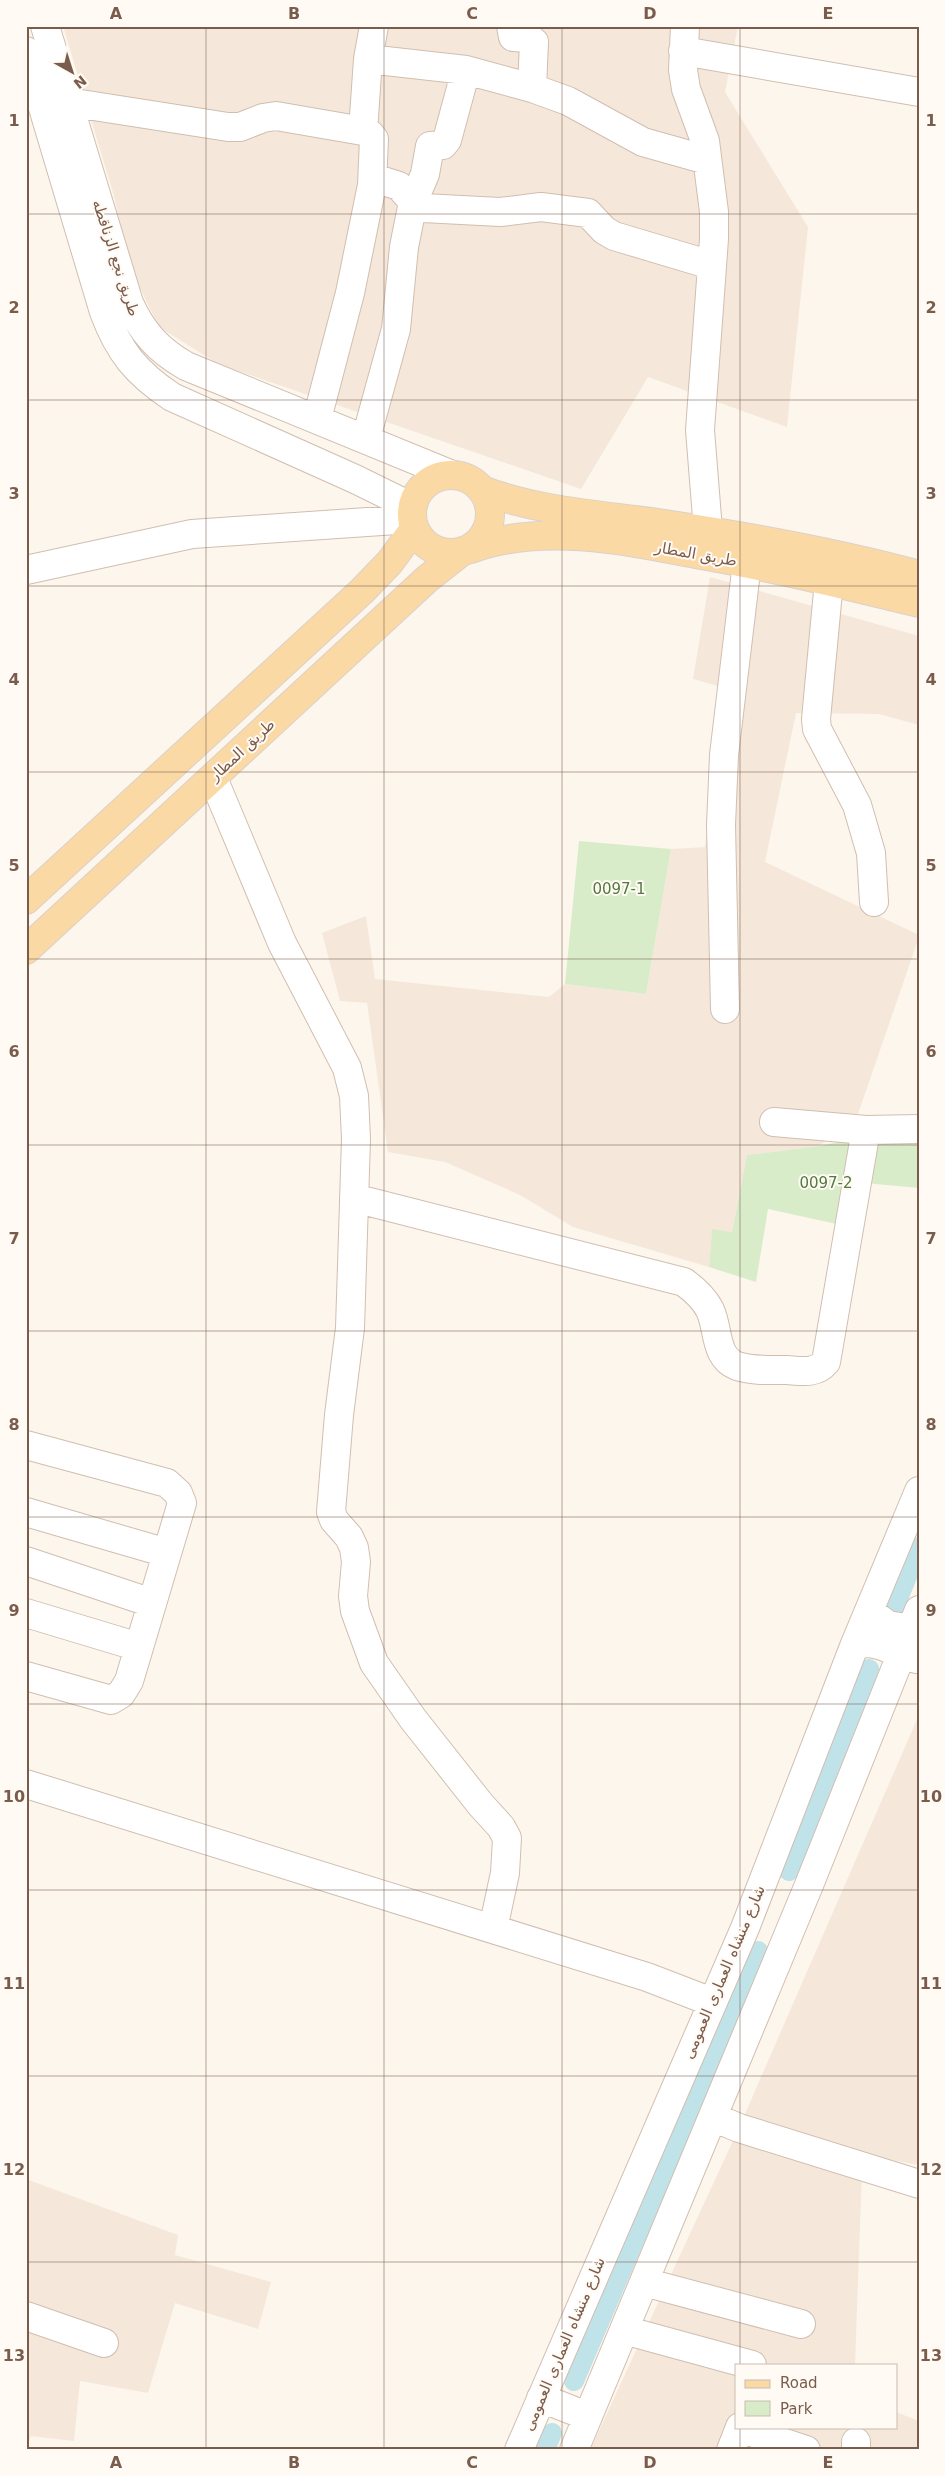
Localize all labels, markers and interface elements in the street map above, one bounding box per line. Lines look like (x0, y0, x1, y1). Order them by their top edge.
text: A (110, 4, 123, 23)
text: B (288, 4, 300, 23)
text: C (466, 4, 478, 23)
text: D (643, 4, 657, 23)
text: E (823, 4, 833, 23)
north arrow (48, 48, 98, 98)
text: N (71, 72, 90, 92)
text: 1 (8, 111, 20, 130)
text: 1 (925, 111, 937, 130)
street label: طريق نجع الزناقطه (89, 197, 143, 319)
text: 2 (8, 298, 20, 317)
text: 2 (925, 298, 937, 317)
text: 3 (8, 484, 20, 503)
text: 3 (925, 484, 937, 503)
street label: طريق المطار (652, 538, 739, 570)
text: 4 (8, 670, 20, 689)
text: 4 (925, 670, 937, 689)
street label: طريق المطار (205, 715, 279, 786)
text: 5 (8, 856, 20, 875)
text: 5 (925, 856, 937, 875)
park label: 0097-1 (592, 880, 646, 898)
text: 6 (8, 1042, 20, 1061)
text: 6 (925, 1042, 937, 1061)
park label: 0097-2 (799, 1174, 853, 1192)
text: 7 (8, 1229, 20, 1248)
text: 7 (925, 1229, 937, 1248)
text: 8 (8, 1415, 20, 1434)
text: 8 (925, 1415, 937, 1434)
text: 9 (8, 1601, 20, 1620)
text: 9 (925, 1601, 937, 1620)
text: 10 (3, 1787, 25, 1806)
text: 10 (920, 1787, 942, 1806)
street label: شارع منشاه العمارى العمومى (679, 1882, 769, 2062)
text: 11 (3, 1974, 25, 1993)
text: 11 (920, 1974, 942, 1993)
text: 12 (3, 2160, 25, 2179)
text: 12 (920, 2160, 942, 2179)
street label: شارع منشاه العمارى العمومى (519, 2254, 609, 2434)
text: 13 (3, 2346, 25, 2365)
text: 13 (920, 2346, 942, 2365)
legend (735, 2364, 898, 2428)
text: Road (780, 2374, 818, 2392)
text: Park (780, 2400, 813, 2418)
text: A (110, 2453, 123, 2472)
text: B (288, 2453, 300, 2472)
text: C (466, 2453, 478, 2472)
text: D (643, 2453, 657, 2472)
text: E (823, 2453, 833, 2472)

